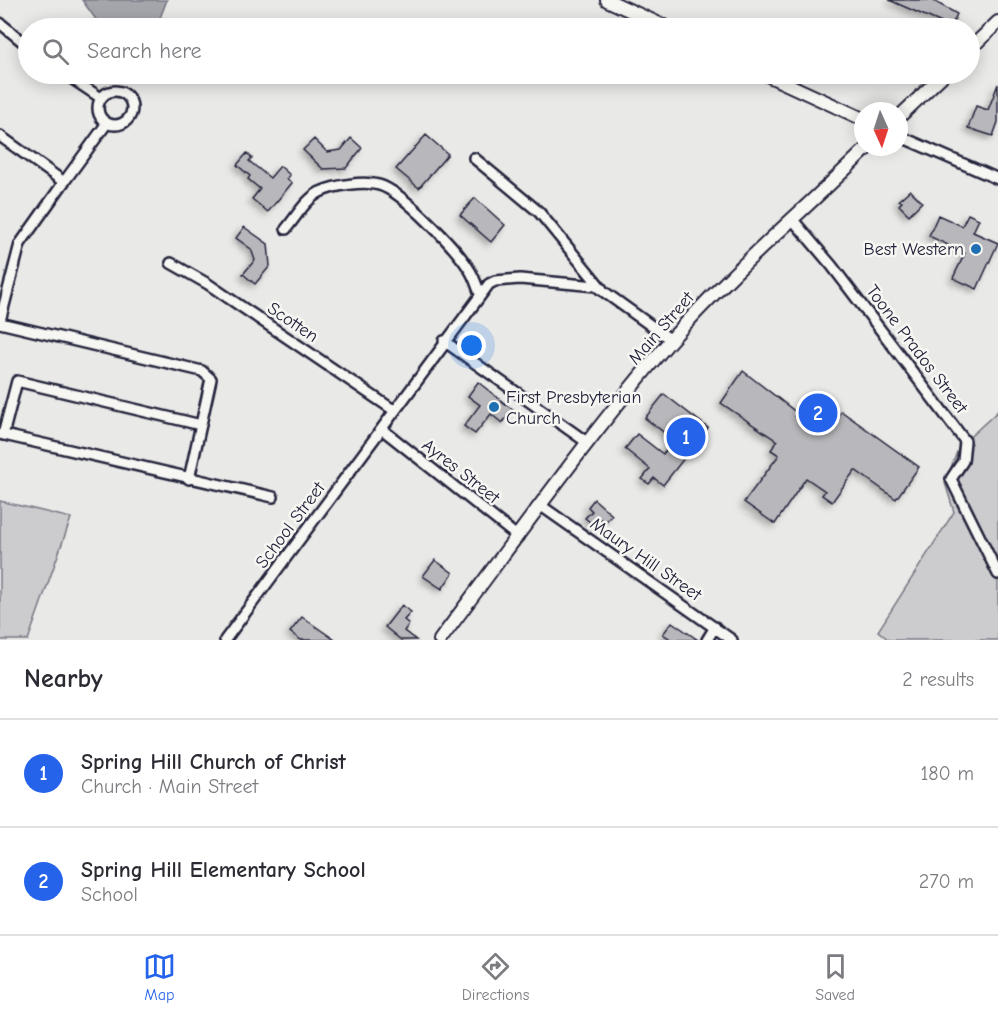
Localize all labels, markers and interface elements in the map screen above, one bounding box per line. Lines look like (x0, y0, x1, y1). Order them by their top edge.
search box (18, 18, 980, 84)
icon: search (39, 35, 72, 68)
text: Search here (87, 38, 202, 64)
north arrow (854, 102, 908, 156)
place label: Best Western (864, 239, 964, 260)
marker: Best Western (969, 242, 983, 256)
street label: Toone Prados Street (861, 281, 972, 418)
street label: Main Street (624, 287, 699, 369)
street label: Scotten (263, 298, 322, 347)
your location (457, 331, 486, 360)
place label: First Presbyterian Church (506, 387, 641, 429)
pin: 2 (798, 390, 838, 436)
marker: First Presbyterian Church (487, 400, 501, 414)
pin: 1 (666, 414, 706, 460)
street label: Ayres Street (418, 435, 504, 509)
street label: School Street (251, 477, 330, 572)
street label: Maury Hill Street (586, 513, 706, 606)
text: Nearby (24, 664, 103, 694)
text: 2 results (902, 668, 974, 691)
text: Spring Hill Church of Christ (81, 749, 346, 775)
text: 1 (40, 762, 47, 785)
text: 180 m (920, 762, 974, 785)
text: Church · Main Street (81, 775, 258, 798)
text: Spring Hill Elementary School (81, 857, 366, 883)
text: 2 (39, 870, 48, 893)
text: 270 m (919, 870, 974, 893)
text: School (81, 883, 138, 906)
tab: Map (143, 950, 176, 1004)
tab: Directions (462, 950, 529, 1004)
tab: Saved (815, 950, 855, 1004)

